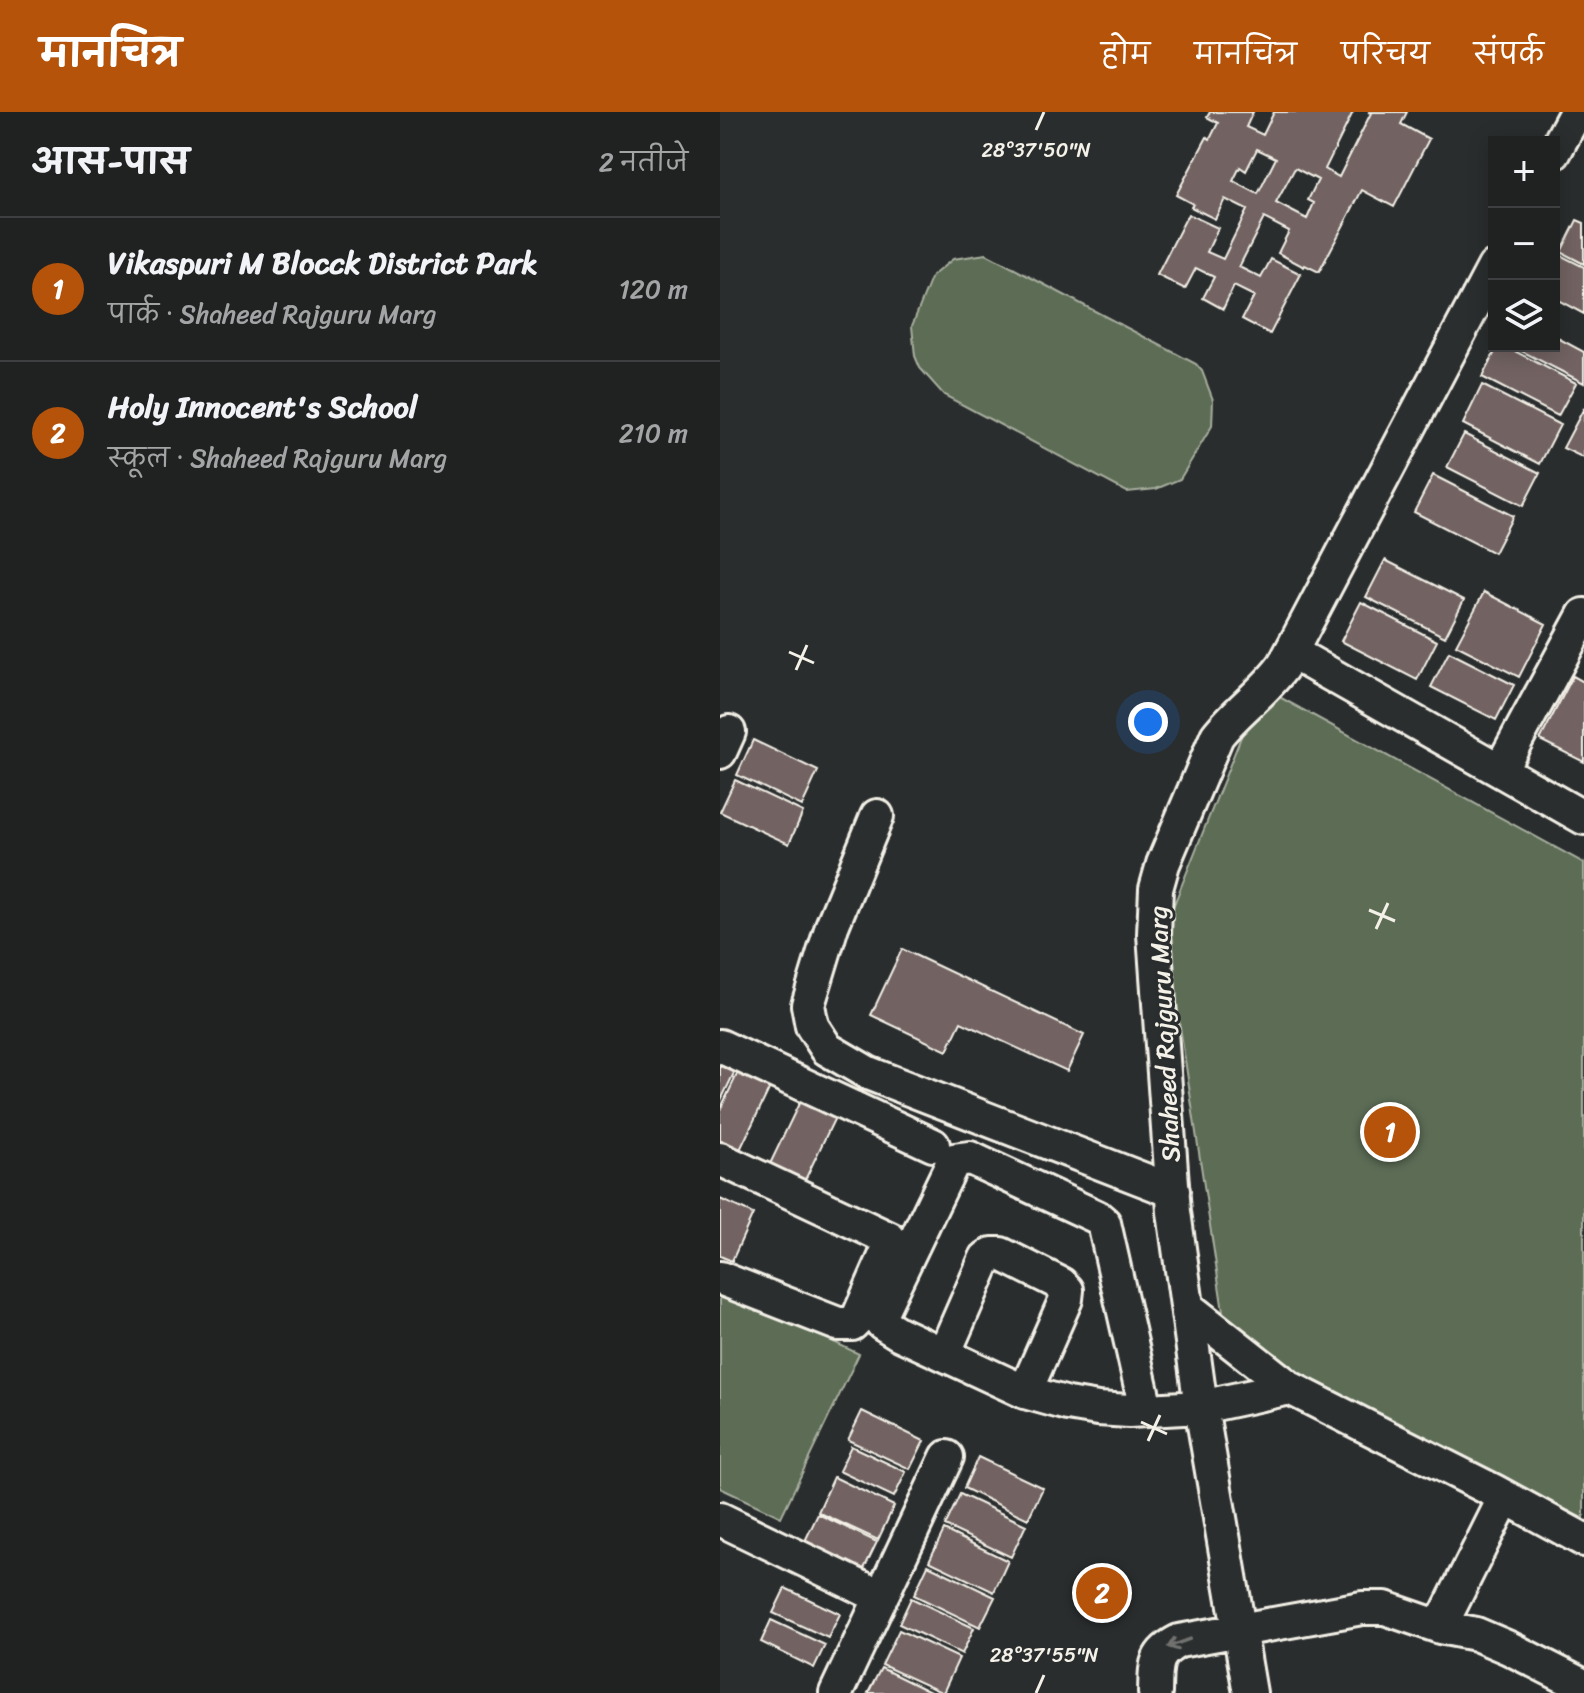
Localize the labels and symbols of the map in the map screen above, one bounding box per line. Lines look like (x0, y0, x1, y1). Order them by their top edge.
text: 28°37'50"N (981, 133, 1091, 168)
your location (1128, 702, 1168, 742)
street label: Shaheed Rajguru Marg (1134, 905, 1194, 1163)
pin: 1 (1364, 1102, 1416, 1162)
pin: 2 (1076, 1563, 1128, 1623)
one-way arrow (1167, 1636, 1192, 1651)
text: 28°37'55"N (990, 1638, 1098, 1673)

